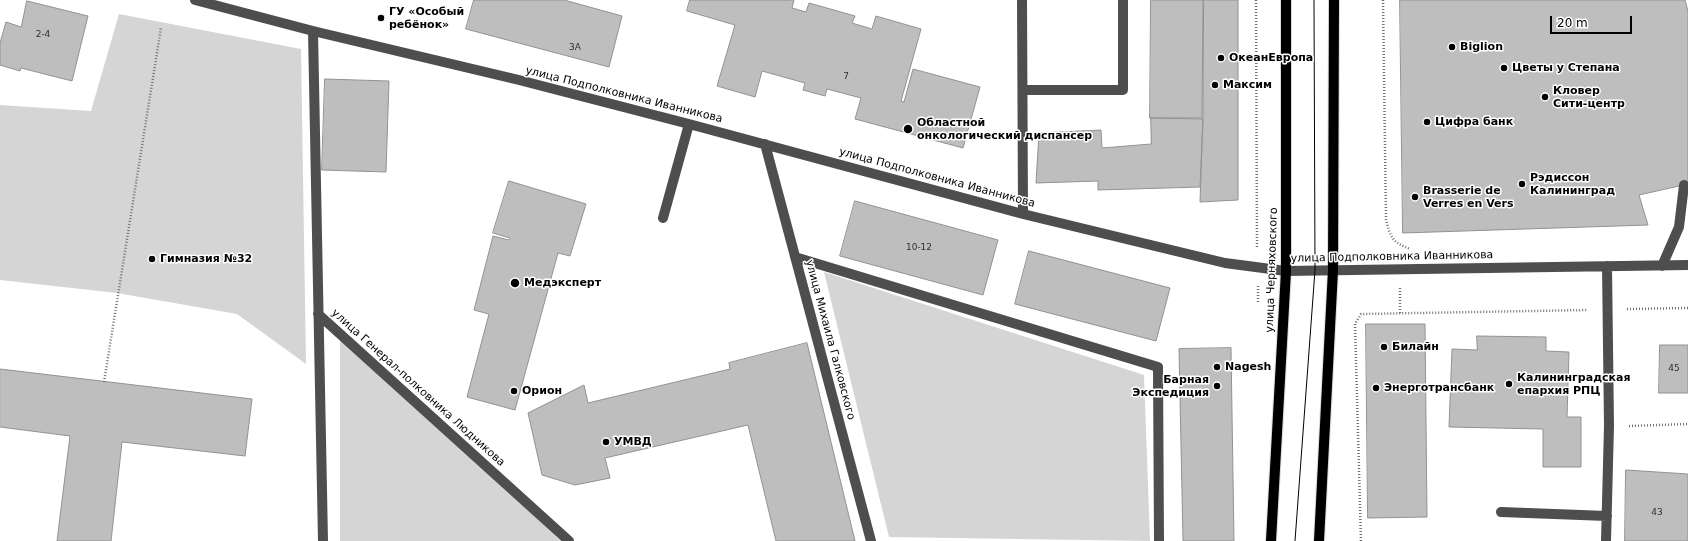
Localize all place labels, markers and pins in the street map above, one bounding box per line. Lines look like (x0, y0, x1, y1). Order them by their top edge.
place label: ГУ «Особый ребёнок» (389, 5, 464, 31)
marker: ГУ «Особый ребёнок» (376, 13, 386, 23)
place label: Biglion (1460, 40, 1503, 54)
marker: Biglion (1447, 42, 1457, 52)
place label: ОкеанЕвропа (1229, 51, 1313, 65)
marker: ОкеанЕвропа (1216, 53, 1226, 63)
place label: Цветы у Степана (1512, 61, 1620, 75)
marker: Цветы у Степана (1499, 63, 1509, 73)
place label: Максим (1223, 78, 1272, 92)
marker: Максим (1210, 80, 1220, 90)
place label: Кловер Сити-центр (1553, 84, 1625, 110)
marker: Кловер Сити-центр (1540, 92, 1550, 102)
place label: Цифра банк (1435, 115, 1513, 129)
place label: Областной онкологический диспансер (917, 116, 1092, 142)
marker: Цифра банк (1422, 117, 1432, 127)
marker: Областной онкологический диспансер (902, 123, 914, 135)
place label: Рэдиссон Калининград (1530, 171, 1615, 197)
marker: Рэдиссон Калининград (1517, 179, 1527, 189)
place label: Brasserie de Verres en Vers (1423, 184, 1514, 210)
marker: Brasserie de Verres en Vers (1410, 192, 1420, 202)
place label: Гимназия №32 (160, 252, 252, 266)
marker: Гимназия №32 (147, 254, 157, 264)
place label: Медэксперт (524, 276, 601, 290)
marker: Медэксперт (509, 277, 521, 289)
place label: Билайн (1392, 340, 1439, 354)
marker: Билайн (1379, 342, 1389, 352)
place label: Nagesh (1225, 360, 1271, 374)
marker: Nagesh (1212, 362, 1222, 372)
place label: Калининградская епархия РПЦ (1517, 371, 1630, 397)
place label: Барная Экспедиция (1132, 373, 1209, 399)
marker: Калининградская епархия РПЦ (1504, 379, 1514, 389)
marker: Барная Экспедиция (1212, 381, 1222, 391)
place label: Энерготрансбанк (1384, 381, 1494, 395)
marker: Энерготрансбанк (1371, 383, 1381, 393)
place label: Орион (522, 384, 562, 398)
marker: Орион (509, 386, 519, 396)
place label: УМВД (614, 435, 652, 449)
marker: УМВД (601, 437, 611, 447)

